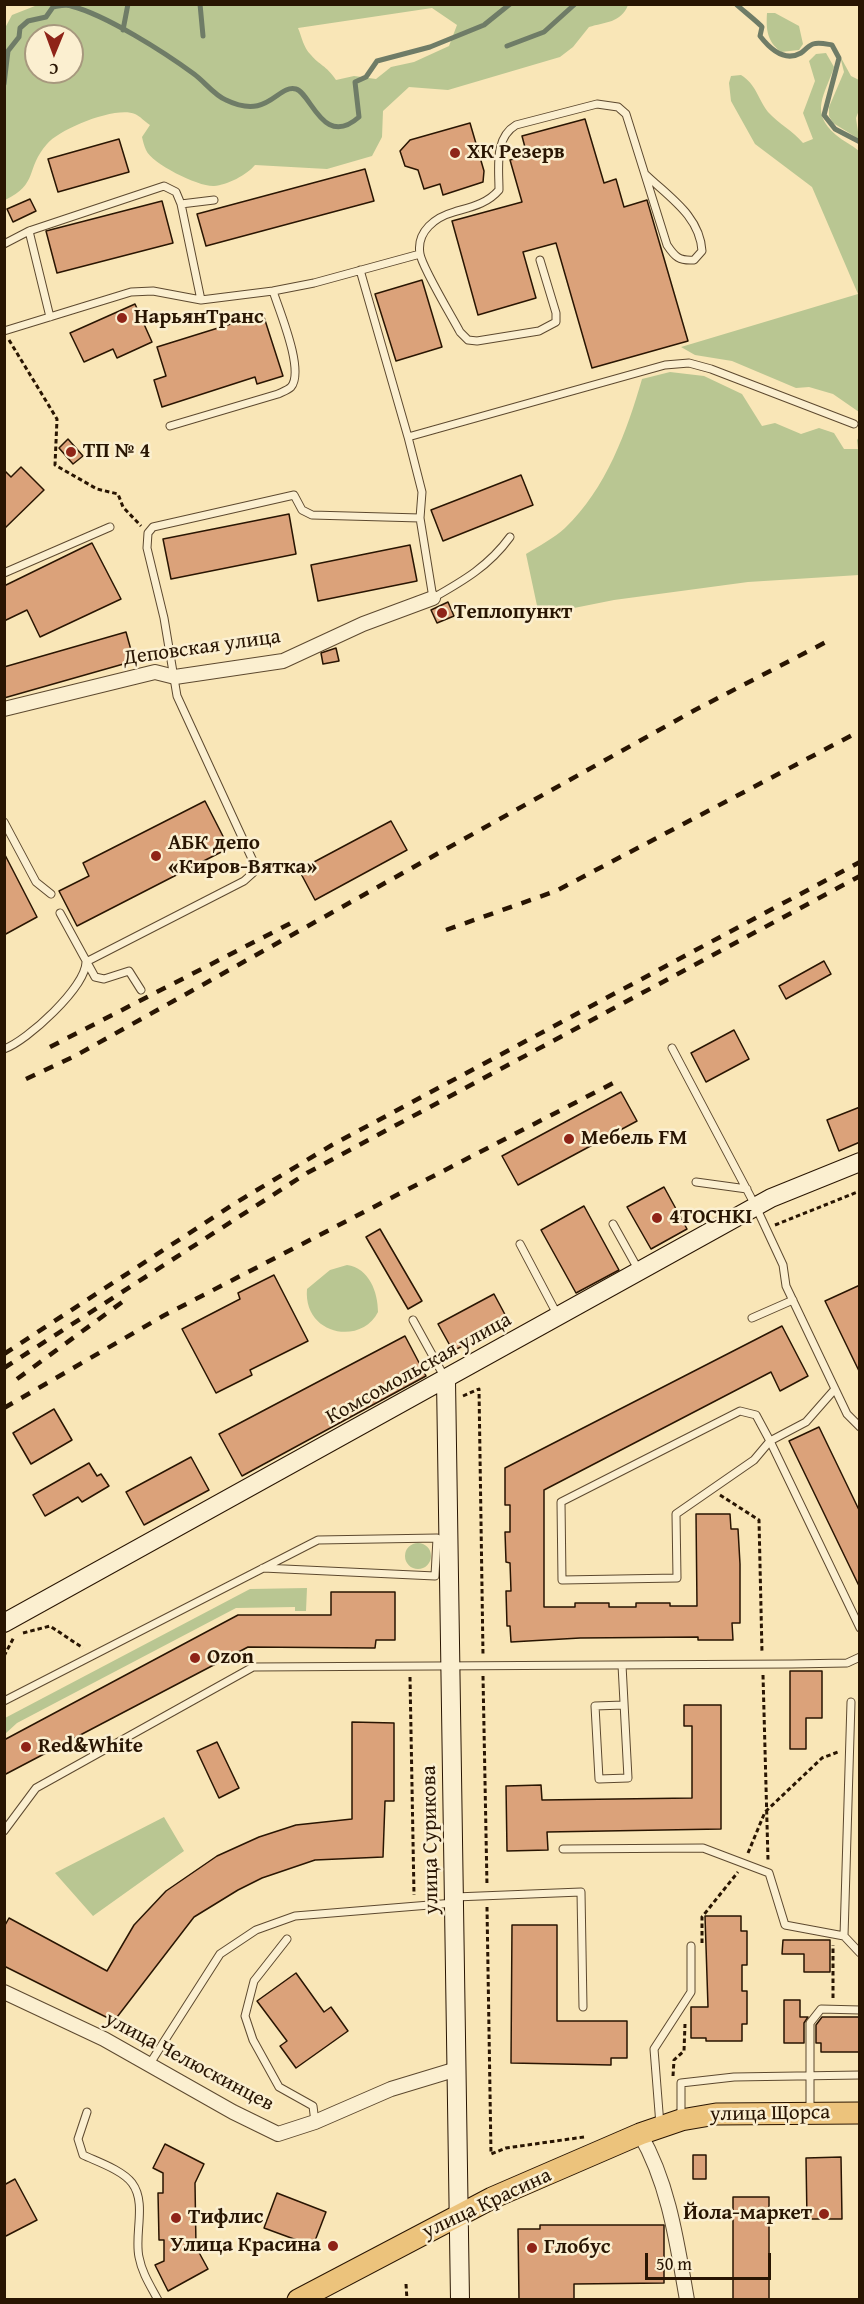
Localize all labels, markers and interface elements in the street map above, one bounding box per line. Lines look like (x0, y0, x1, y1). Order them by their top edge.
north arrow (24, 24, 84, 84)
text: С (49, 58, 58, 82)
place label: ХК Резерв (467, 140, 565, 166)
marker: ХК Резерв (448, 146, 462, 160)
place label: НарьянТранс (134, 305, 264, 331)
marker: НарьянТранс (115, 311, 129, 325)
place label: ТП № 4 (83, 439, 150, 465)
marker: ТП № 4 (64, 445, 78, 459)
place label: Теплопункт (454, 600, 572, 626)
marker: Теплопункт (435, 606, 449, 620)
street label: Деповская улица (122, 625, 282, 671)
place label: АБК депо «Киров-Вятка» (168, 831, 317, 881)
marker: АБК депо «Киров-Вятка» (149, 849, 163, 863)
place label: Мебель FM (581, 1126, 687, 1152)
marker: Мебель FM (562, 1132, 576, 1146)
place label: 4TOCHKI (669, 1205, 752, 1231)
marker: 4TOCHKI (650, 1211, 664, 1225)
street label: Комсомольская улица (322, 1308, 516, 1430)
place label: Ozon (207, 1645, 254, 1671)
marker: Ozon (188, 1651, 202, 1665)
place label: Red&White (38, 1734, 143, 1760)
marker: Red&White (19, 1740, 33, 1754)
street label: улица Сурикова (417, 1765, 445, 1915)
street label: улица Челюскинцев (100, 2007, 278, 2117)
street label: улица Щорса (710, 2100, 830, 2128)
street label: улица Красина (418, 2163, 556, 2245)
place label: Йола-маркет (683, 2201, 812, 2227)
place label: Тифлис (188, 2205, 263, 2231)
marker: Йола-маркет (817, 2207, 831, 2221)
marker: Тифлис (169, 2211, 183, 2225)
place label: Улица Красина (171, 2233, 321, 2259)
place label: Глобус (544, 2235, 610, 2261)
marker: Улица Красина (326, 2239, 340, 2253)
marker: Глобус (525, 2241, 539, 2255)
scale bar (648, 2241, 774, 2279)
text: 50 m (656, 2250, 692, 2277)

